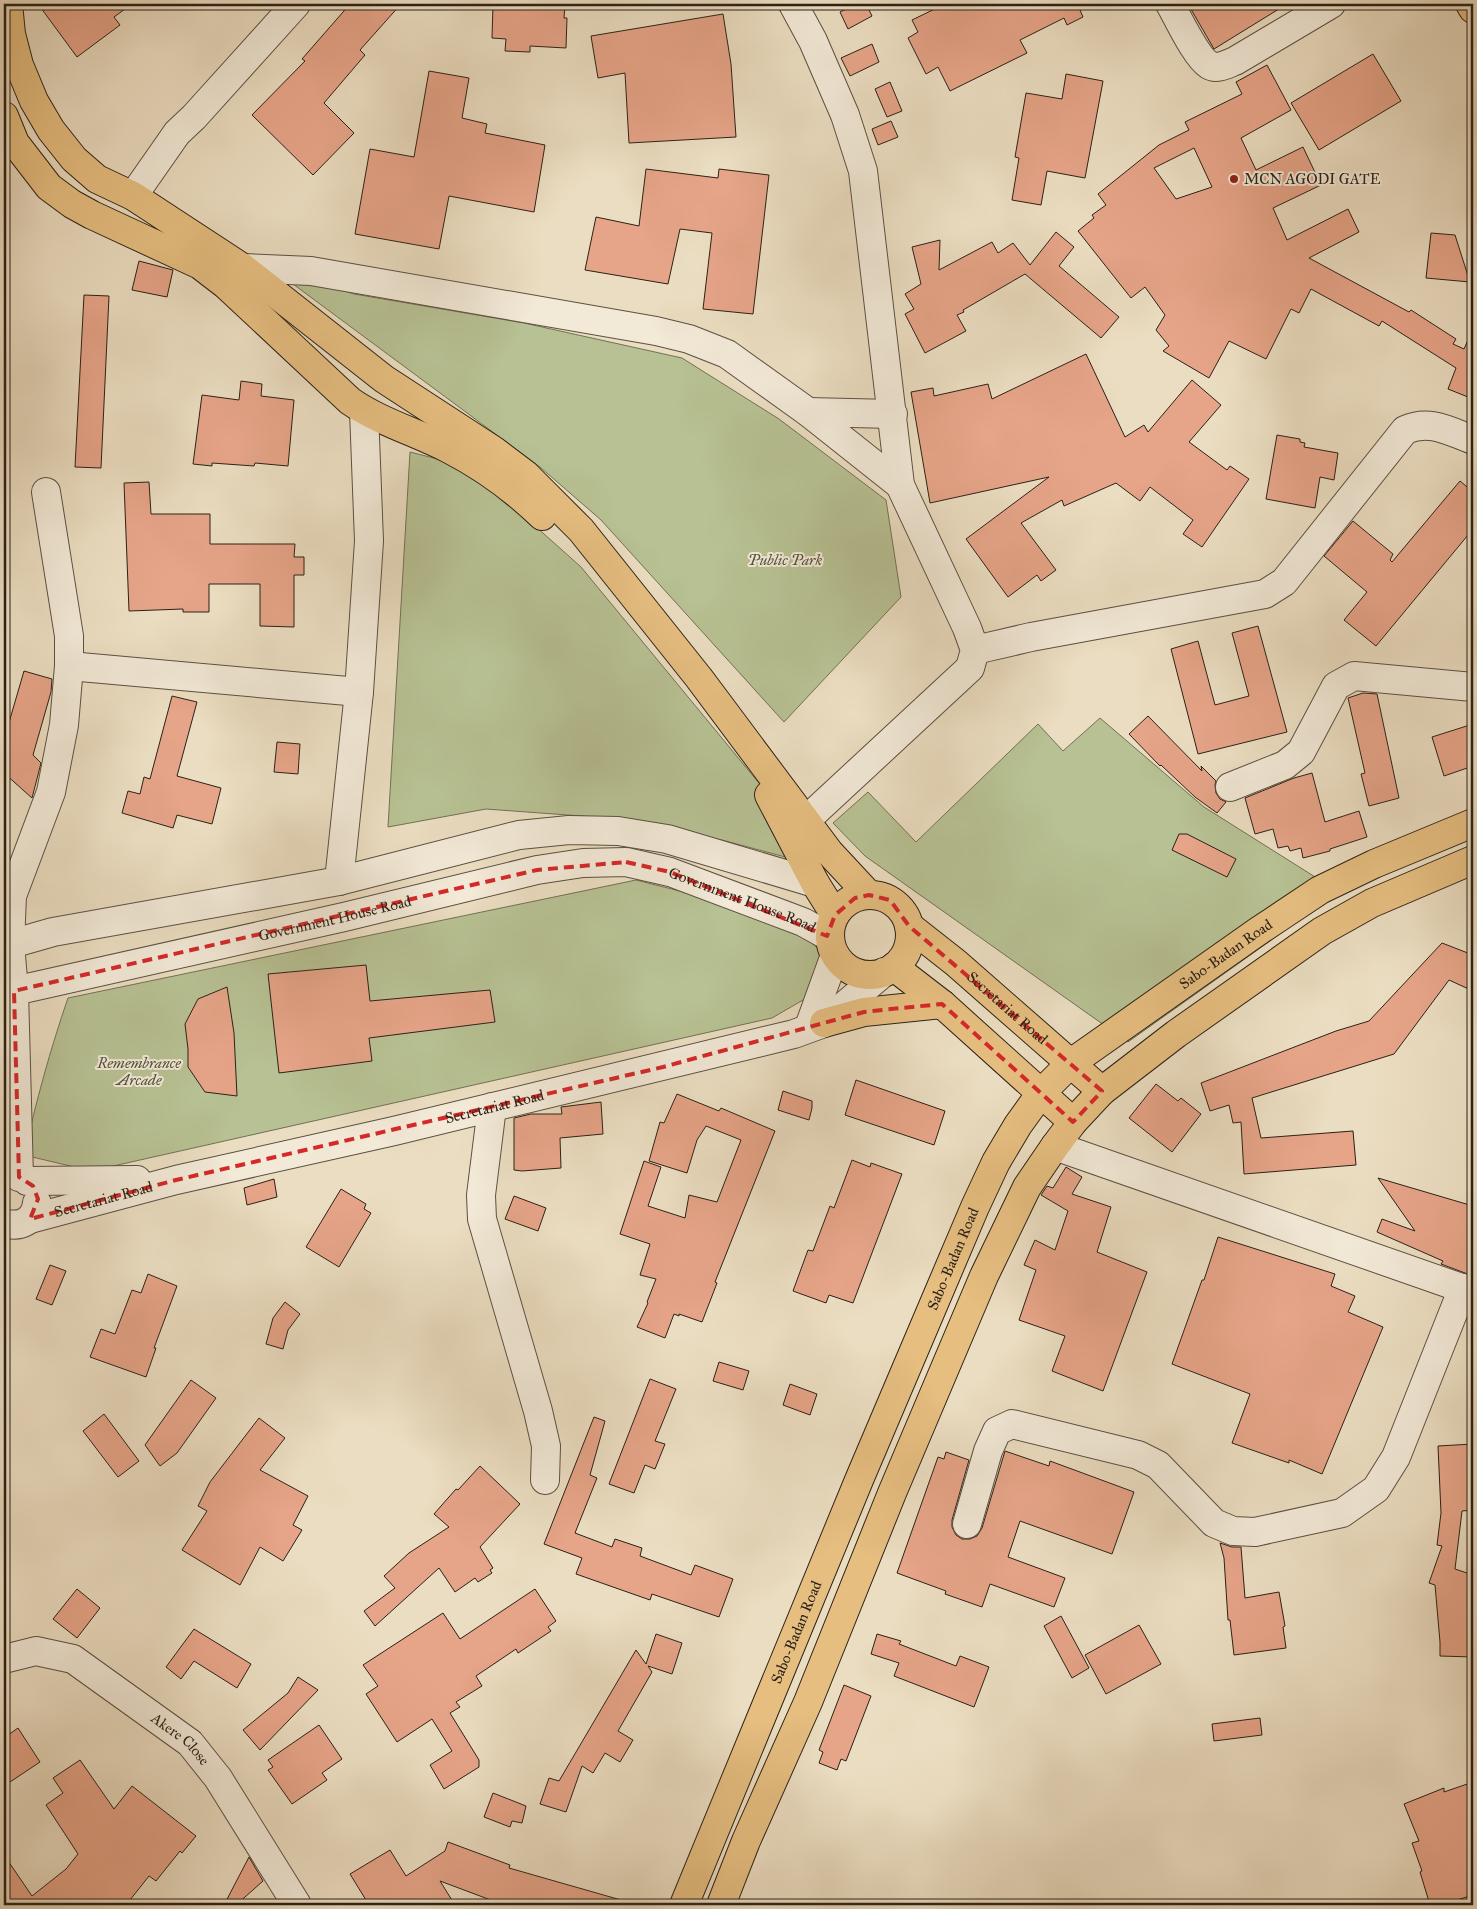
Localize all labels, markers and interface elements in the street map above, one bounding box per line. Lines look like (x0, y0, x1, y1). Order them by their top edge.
place label: MCN AGODI GATE (1244, 170, 1381, 188)
marker: MCN AGODI GATE (1228, 173, 1240, 185)
park label: Public Park (748, 551, 822, 569)
street label: Government House Road (666, 863, 820, 937)
street label: Government House Road (257, 892, 414, 945)
street label: Sabo-Badan Road (1176, 915, 1276, 993)
street label: Secretariat Road (963, 968, 1052, 1048)
park label: Remembrance Arcade (96, 1054, 181, 1089)
street label: Secretariat Road (443, 1086, 546, 1127)
street label: Secretariat Road (52, 1177, 155, 1221)
street label: Sabo-Badan Road (923, 1204, 983, 1313)
street label: Sabo-Badan Road (767, 1578, 826, 1686)
street label: Akere Close (147, 1708, 213, 1769)

